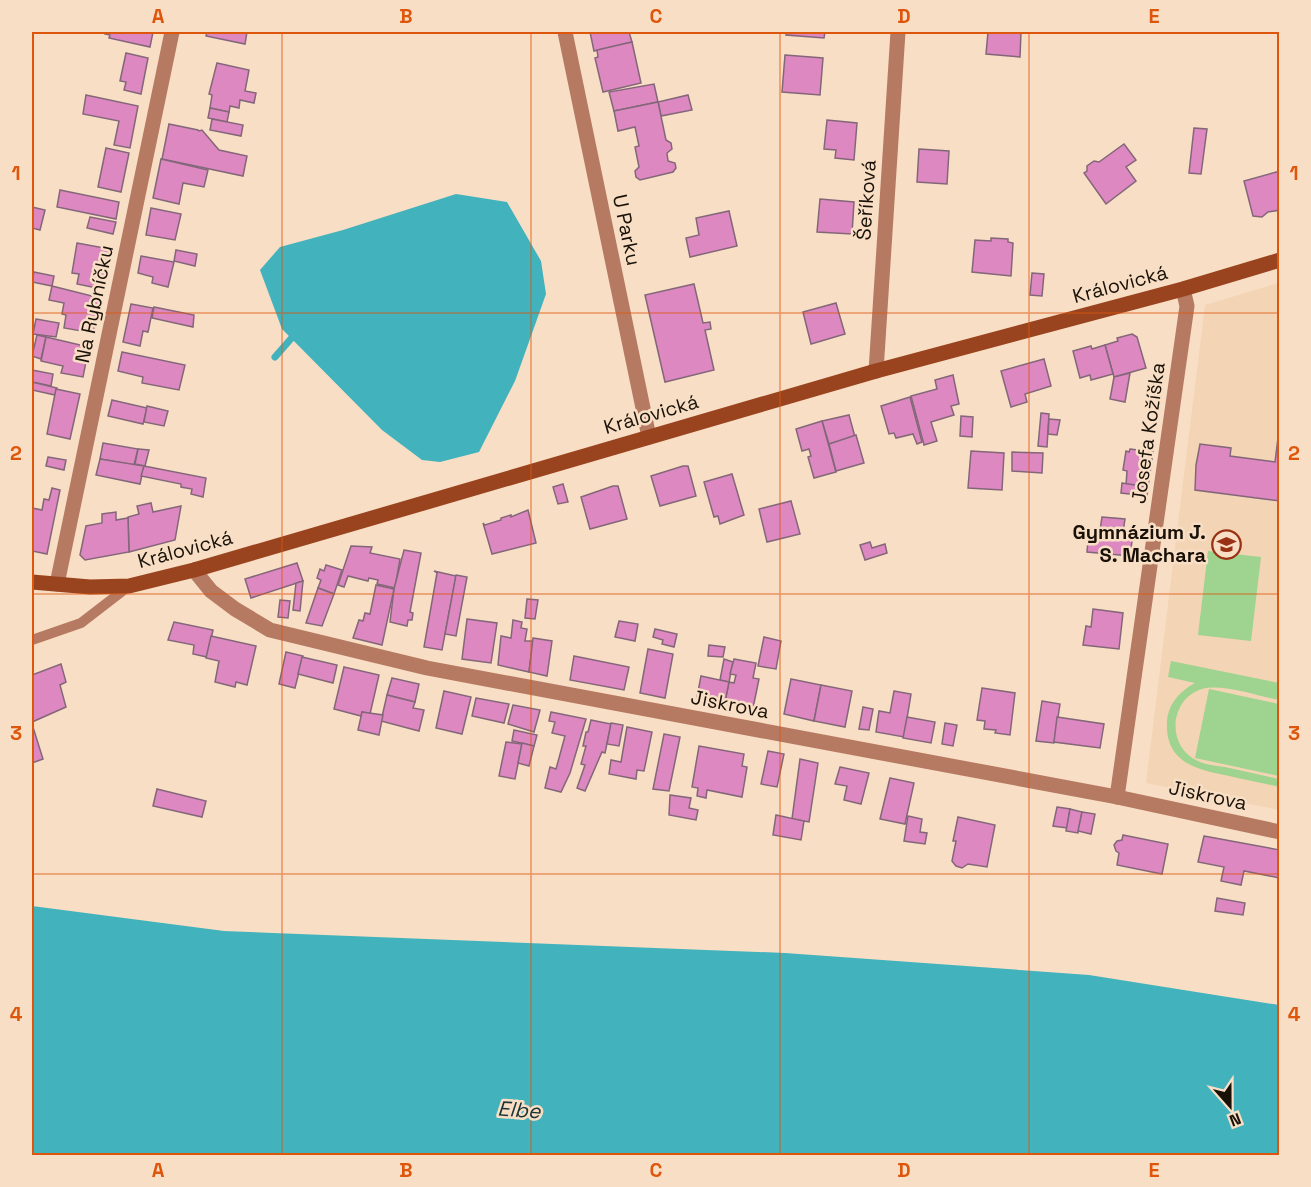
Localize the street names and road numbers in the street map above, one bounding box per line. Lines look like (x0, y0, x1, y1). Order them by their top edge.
street label: Šeříková (850, 159, 882, 241)
street label: U Parku (607, 192, 647, 268)
street label: Na Rybníčku (69, 243, 119, 365)
street label: Královická (1070, 259, 1170, 309)
street label: Josefa Kožíška (1125, 361, 1171, 505)
street label: Královická (601, 388, 701, 440)
street label: Královická (135, 524, 235, 574)
street label: Jiskrova (689, 684, 771, 724)
street label: Jiskrova (1167, 774, 1249, 816)

